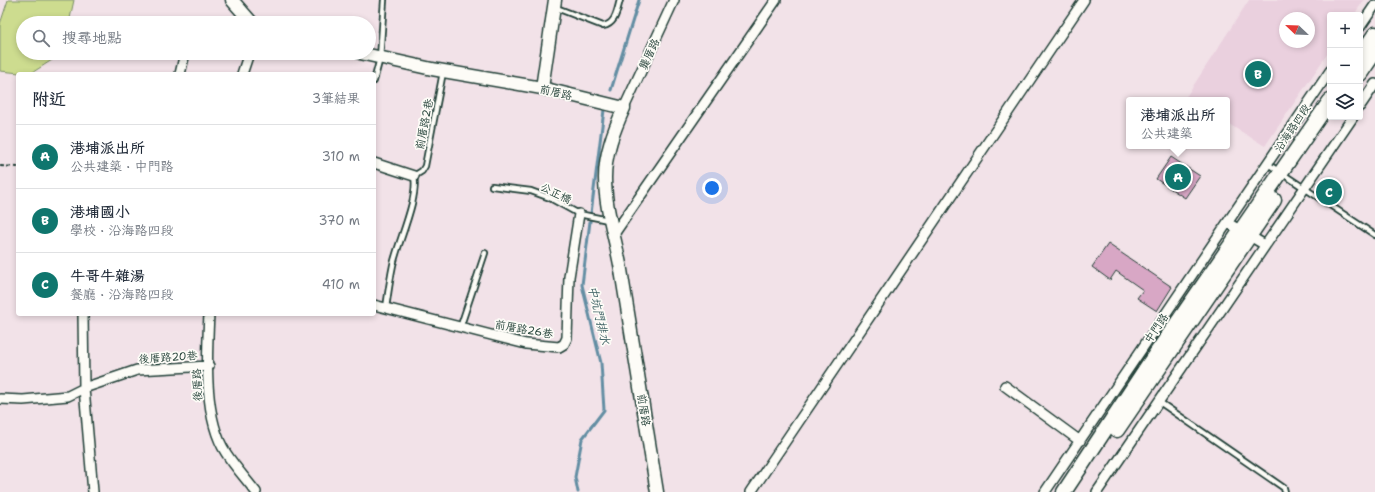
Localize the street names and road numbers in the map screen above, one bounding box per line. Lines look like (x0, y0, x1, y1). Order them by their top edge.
street label: 龔厝路 (636, 36, 663, 72)
street label: 前厝路 (538, 81, 574, 104)
street label: 前厝路2巷 (412, 97, 437, 151)
street label: 沿海路四段 (1271, 101, 1314, 155)
street label: 公正橋 (538, 179, 574, 207)
street label: 中門路 (1141, 310, 1172, 346)
street label: 前厝路26巷 (494, 317, 554, 342)
street label: 後厝路20巷 (138, 348, 198, 367)
street label: 後厝路 (189, 368, 206, 402)
street label: 前厝路 (634, 393, 653, 428)

